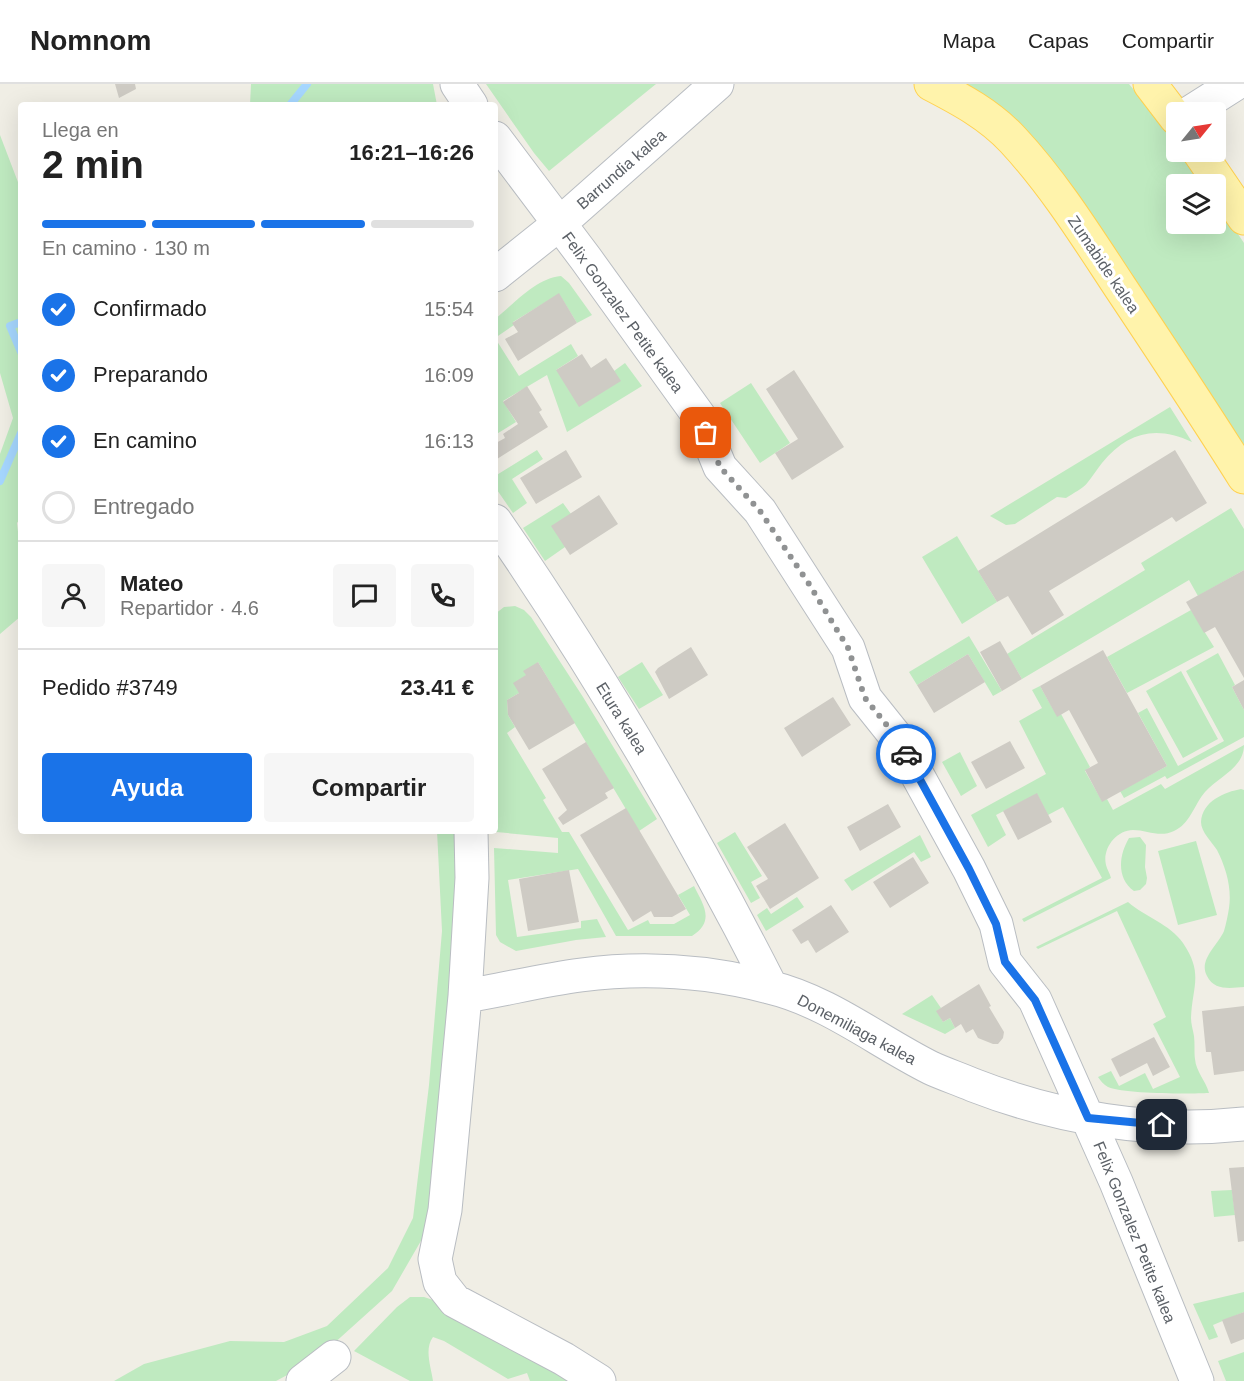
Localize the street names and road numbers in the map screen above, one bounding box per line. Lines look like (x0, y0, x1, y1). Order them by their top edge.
street label: Barrundia kalea (573, 126, 669, 213)
street label: Zumabide kalea (1065, 212, 1143, 316)
street label: Felix Gonzalez Petite kalea (559, 229, 687, 396)
street label: Etura kalea (593, 679, 650, 757)
street label: Donemiliaga kalea (795, 991, 919, 1068)
street label: Felix Gonzalez Petite kalea (1090, 1139, 1179, 1325)

